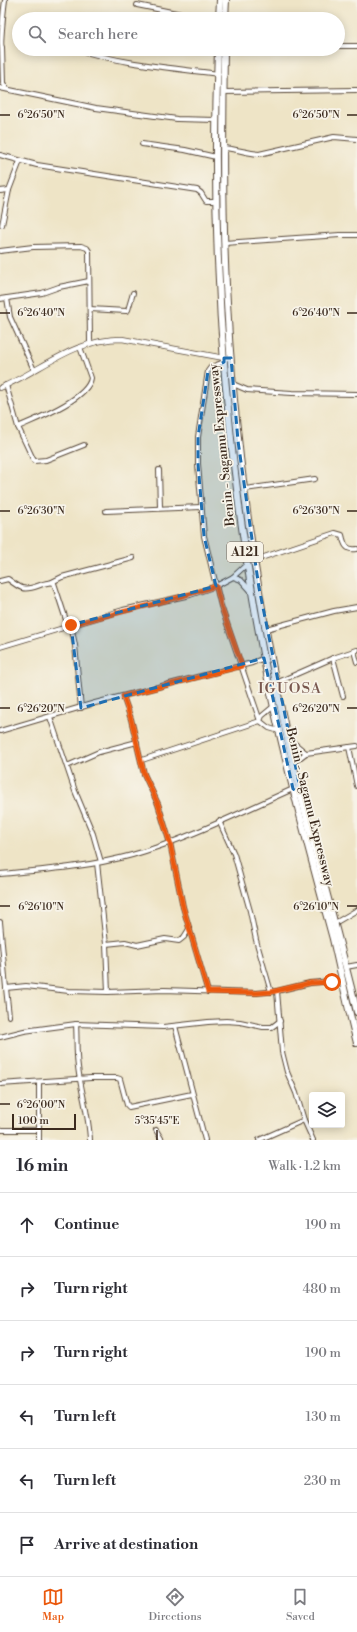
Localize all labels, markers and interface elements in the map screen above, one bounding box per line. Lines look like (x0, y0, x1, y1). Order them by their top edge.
search box (12, 12, 345, 56)
icon: search (26, 23, 48, 45)
text: Search here (58, 25, 138, 44)
text: 6°26'50"N (17, 109, 65, 121)
text: 6°26'50"N (292, 109, 340, 121)
text: 6°26'40"N (17, 307, 65, 319)
text: 6°26'40"N (292, 307, 340, 319)
street label: Benin - Sagamu Expressway (205, 362, 239, 528)
text: 6°26'30"N (17, 505, 65, 517)
text: 6°26'30"N (292, 505, 340, 517)
road number: A121 (227, 542, 263, 562)
route end (62, 616, 80, 634)
district label: IGUOSA (258, 679, 322, 698)
text: 6°26'20"N (17, 703, 65, 715)
text: 6°26'20"N (292, 703, 340, 715)
street label: Benin - Sagamu Expressway (282, 725, 338, 889)
text: 6°26'10"N (18, 901, 64, 913)
text: 6°26'10"N (293, 901, 339, 913)
route start (323, 973, 341, 991)
map controls (309, 1092, 345, 1128)
button: layers (309, 1092, 345, 1128)
text: 6°26'00"N (17, 1099, 66, 1111)
scale bar (12, 1112, 76, 1131)
text: 100 m (18, 1114, 49, 1128)
text: 5°35'45"E (135, 1115, 179, 1127)
text: 16 min (16, 1155, 68, 1177)
text: Walk · 1.2 km (268, 1158, 341, 1174)
icon: ahead (16, 1214, 38, 1236)
text: Continue (54, 1215, 119, 1234)
text: 190 m (305, 1217, 341, 1233)
icon: right (16, 1278, 38, 1300)
text: Turn right (54, 1279, 128, 1298)
text: 480 m (303, 1281, 341, 1297)
icon: right (16, 1342, 38, 1364)
text: Turn right (54, 1343, 128, 1362)
text: 190 m (305, 1345, 341, 1361)
icon: left (16, 1406, 38, 1428)
text: Turn left (54, 1407, 116, 1426)
text: 130 m (306, 1409, 341, 1425)
icon: left (16, 1470, 38, 1492)
text: Turn left (54, 1471, 116, 1490)
text: 230 m (304, 1473, 341, 1489)
icon: arrive (16, 1534, 38, 1556)
text: Arrive at destination (54, 1535, 198, 1554)
tab: Map (42, 1586, 64, 1624)
tab: Directions (149, 1586, 202, 1624)
tab: Saved (286, 1586, 315, 1624)

